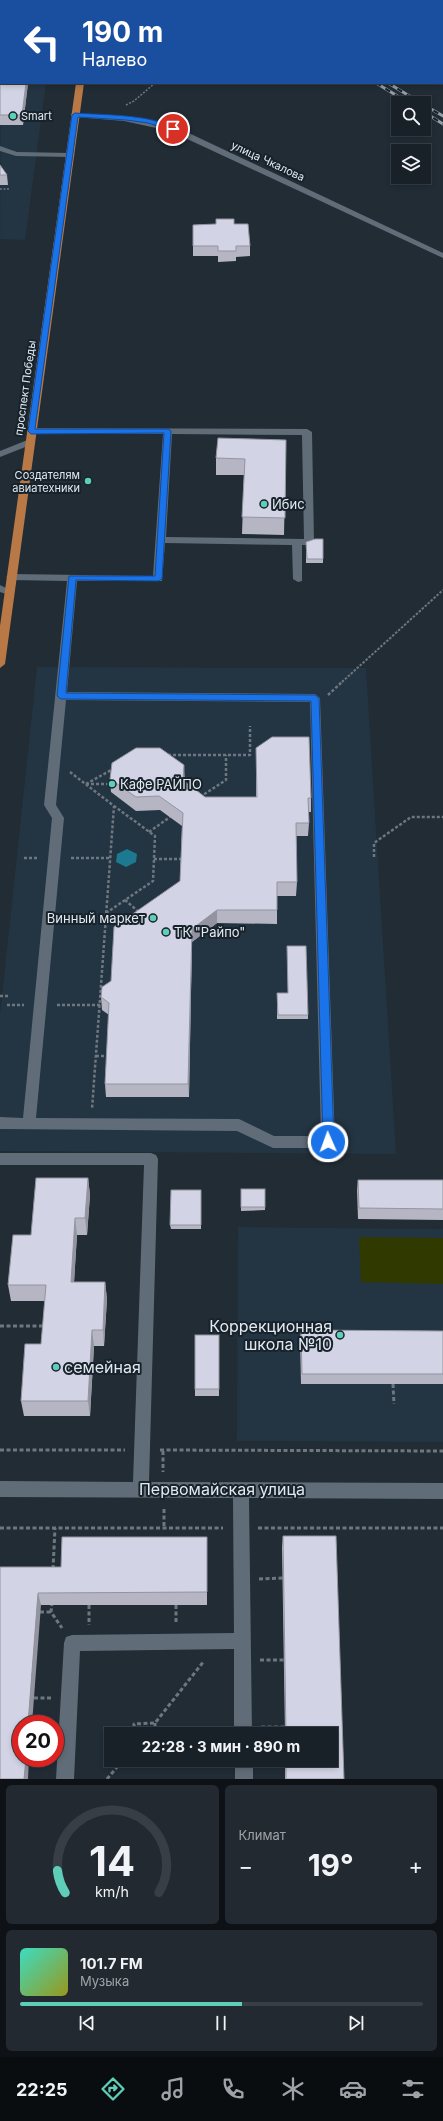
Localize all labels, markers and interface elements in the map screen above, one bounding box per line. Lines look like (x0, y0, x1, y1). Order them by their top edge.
text: 190 m (82, 15, 163, 49)
icon: left (16, 16, 68, 68)
text: Налево (82, 49, 147, 70)
map controls (391, 96, 431, 184)
button: search (391, 96, 431, 136)
place label: Smart (21, 109, 52, 123)
marker: Smart (8, 111, 18, 121)
pin (156, 112, 190, 146)
icon: arrive (162, 118, 184, 140)
street label: улица Чкалова (229, 138, 307, 184)
button: layers (391, 144, 431, 184)
street label: проспект Победы (11, 340, 39, 436)
place label: Создателям авиатехники (12, 468, 80, 495)
marker: Создателям авиатехники (83, 476, 93, 486)
place label: Ибис (272, 496, 305, 512)
marker: Ибис (259, 499, 269, 509)
place label: Кафе РАЙПО (120, 776, 202, 792)
marker: Кафе РАЙПО (107, 779, 117, 789)
place label: Винный маркет (47, 910, 145, 926)
marker: Винный маркет (148, 913, 158, 923)
place label: ТК "Райпо" (174, 924, 245, 940)
marker: ТК "Райпо" (161, 927, 171, 937)
position arrow (307, 1121, 349, 1163)
place label: Коррекционная школа №10 (209, 1316, 332, 1354)
marker: Коррекционная школа №10 (335, 1330, 345, 1340)
place label: семейная (64, 1357, 141, 1377)
marker: семейная (51, 1362, 61, 1372)
street label: Первомайская улица (139, 1479, 305, 1499)
speed limit sign: 20 (12, 1715, 64, 1767)
text: 22:28 · 3 мин · 890 m (142, 1737, 300, 1756)
text: Климат (239, 1827, 286, 1843)
text: 14 (89, 1835, 135, 1885)
text: 19° (308, 1847, 354, 1883)
text: − (239, 1853, 253, 1879)
text: + (408, 1853, 423, 1879)
text: km/h (95, 1882, 129, 1899)
text: 101.7 FM (80, 1954, 143, 1973)
text: Музыка (80, 1973, 129, 1989)
icon: previous (76, 2012, 98, 2034)
icon: pause (210, 2012, 232, 2034)
icon: next (345, 2012, 367, 2034)
icon: directions (99, 2075, 127, 2103)
icon: music (159, 2075, 187, 2103)
icon: phone (219, 2075, 247, 2103)
icon: climate (279, 2075, 307, 2103)
icon: car (339, 2075, 367, 2103)
icon: filters (399, 2075, 427, 2103)
text: 22:25 (16, 2079, 67, 2100)

